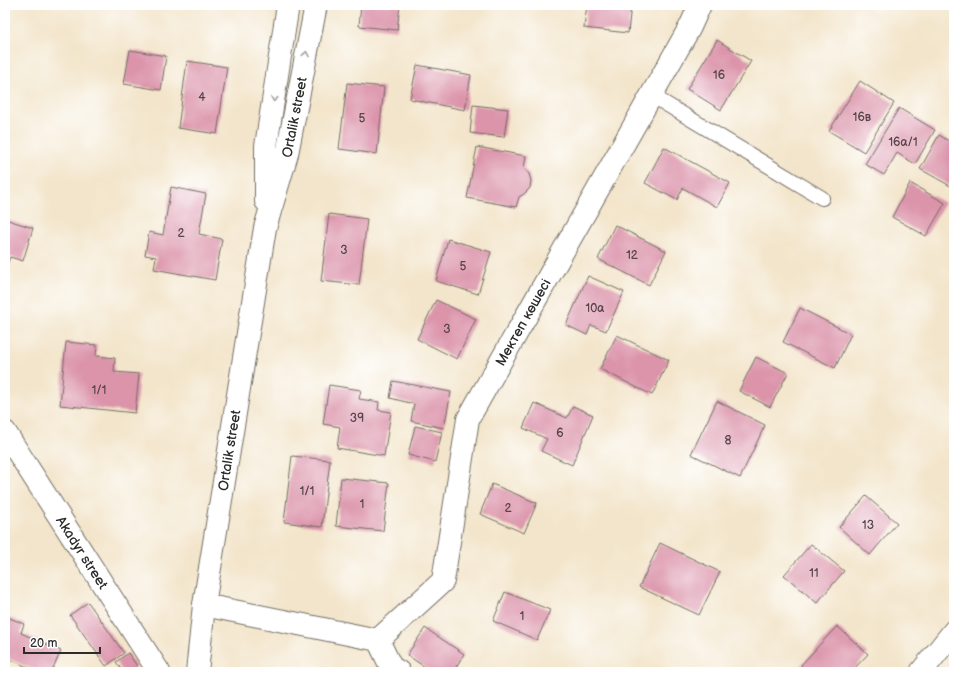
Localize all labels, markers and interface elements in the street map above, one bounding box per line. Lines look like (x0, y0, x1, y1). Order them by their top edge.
one-way arrow (302, 51, 310, 57)
house number: 16 (713, 68, 725, 83)
street label: Ortalik street (279, 75, 311, 159)
house number: 4 (198, 90, 206, 105)
one-way arrow (270, 96, 278, 102)
house number: 16в (853, 110, 872, 125)
house number: 5 (359, 111, 366, 126)
house number: 16а/1 (888, 135, 918, 150)
house number: 2 (177, 226, 185, 241)
house number: 3 (340, 243, 348, 258)
house number: 12 (626, 248, 638, 263)
house number: 5 (460, 259, 467, 274)
street label: Мектеп көшесі (492, 276, 555, 369)
house number: 10а (586, 301, 604, 316)
house number: 3 (443, 322, 451, 337)
house number: 1/1 (92, 383, 106, 398)
street label: Ortalik street (215, 408, 245, 492)
house number: 39 (350, 411, 364, 426)
house number: 6 (556, 426, 564, 441)
house number: 8 (725, 433, 732, 448)
house number: 1/1 (300, 484, 314, 499)
house number: 1 (360, 497, 364, 512)
house number: 2 (504, 501, 512, 516)
street label: Akadyr street (52, 513, 112, 593)
house number: 13 (862, 518, 874, 533)
house number: 11 (809, 566, 819, 581)
house number: 1 (520, 609, 524, 624)
scale bar (24, 629, 100, 655)
text: 20 m (30, 636, 57, 651)

